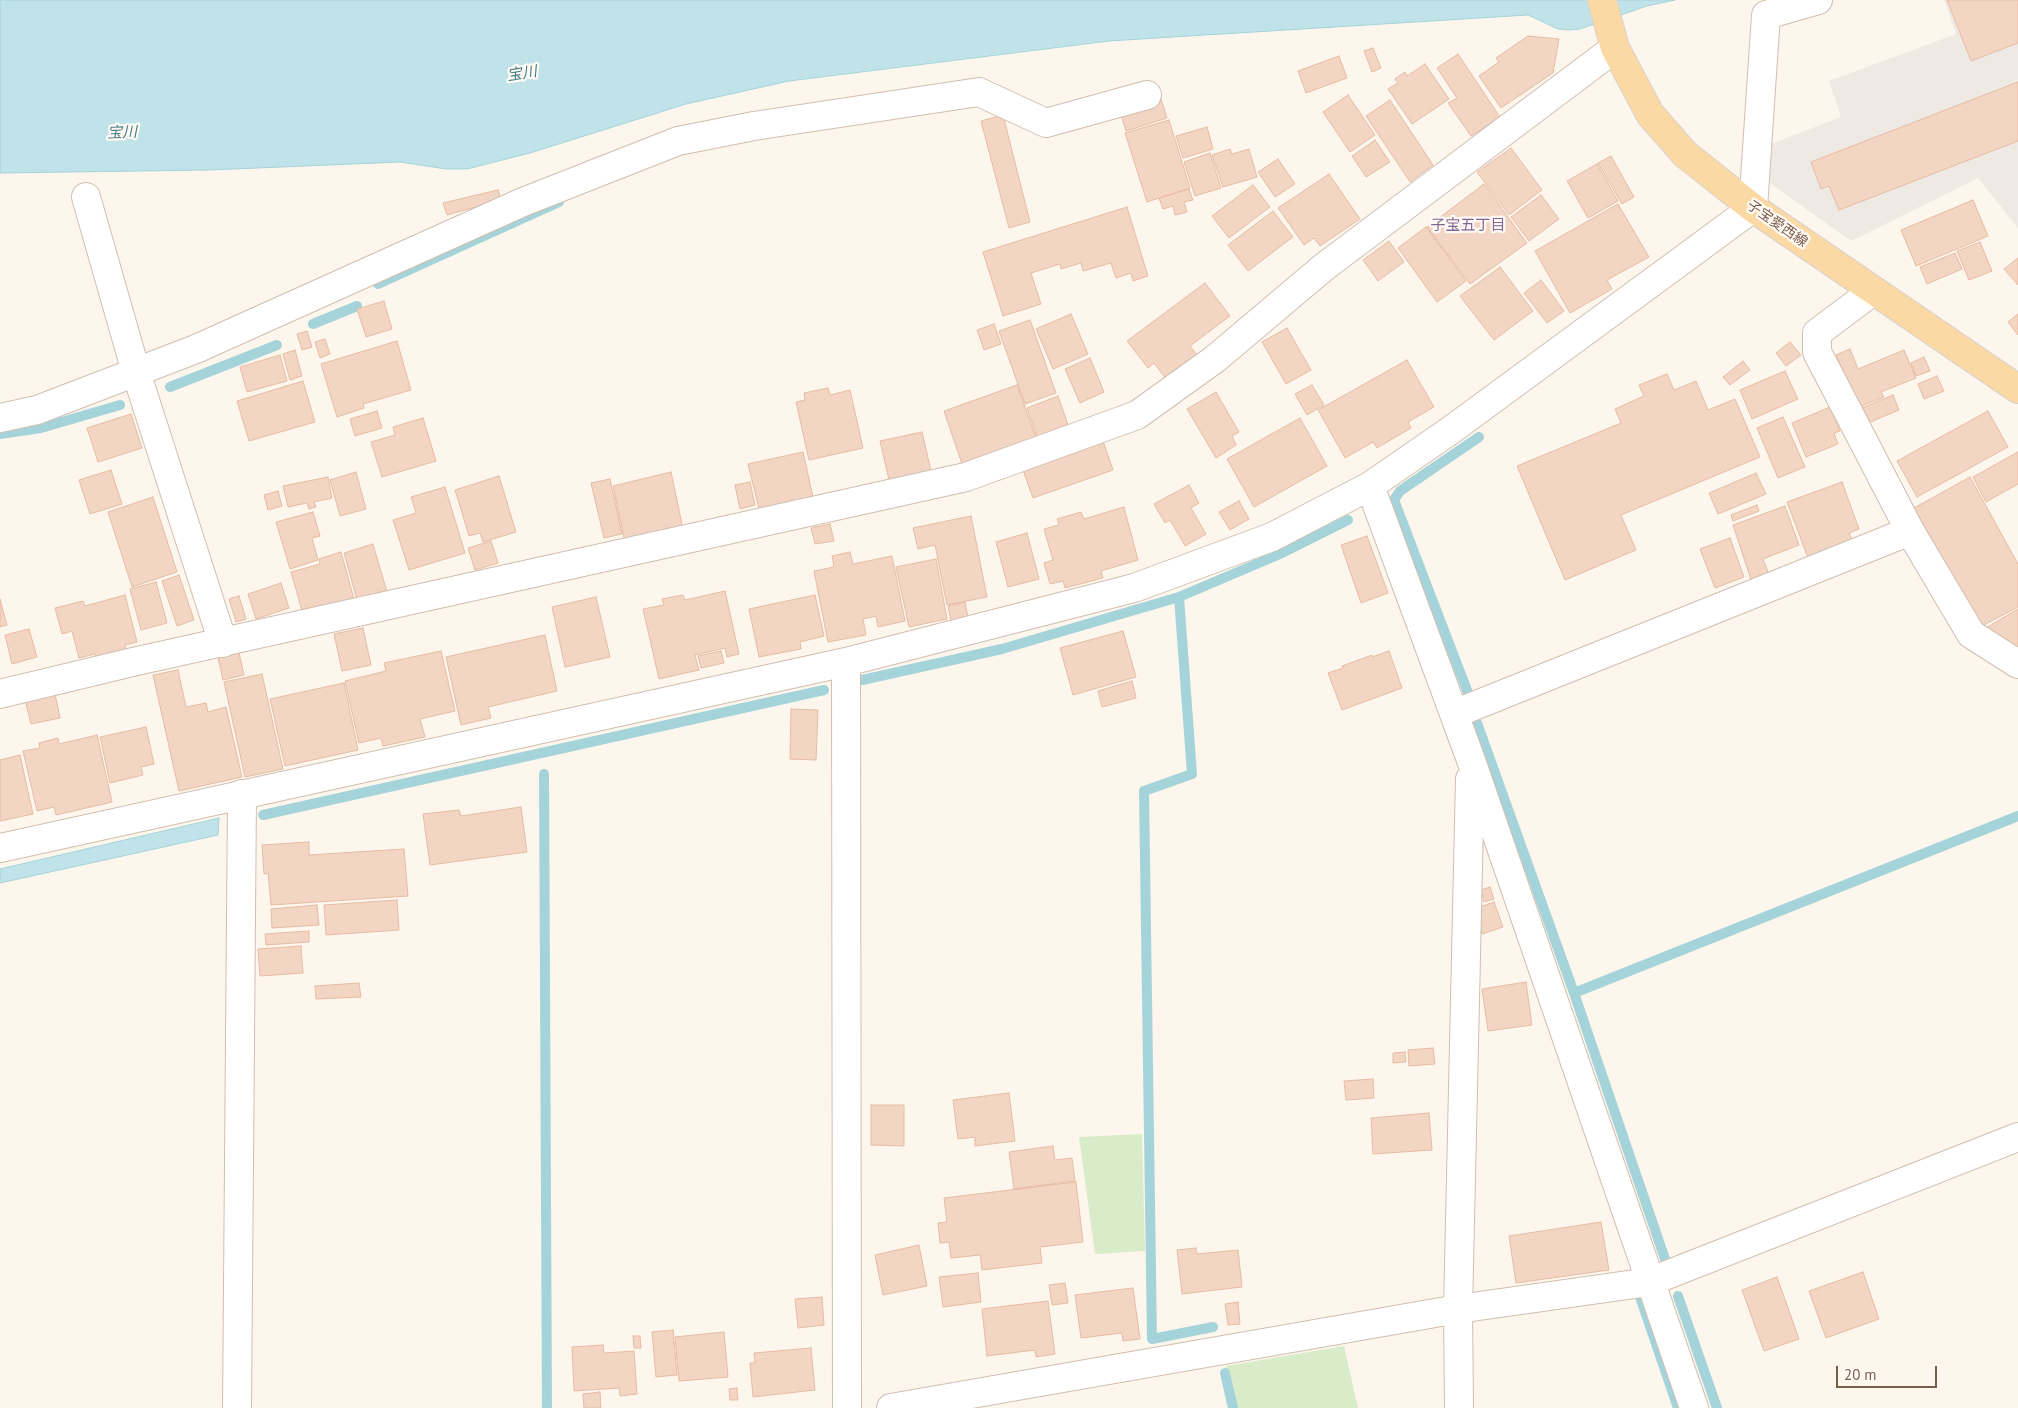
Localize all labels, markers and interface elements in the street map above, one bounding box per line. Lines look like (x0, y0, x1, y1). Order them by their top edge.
water label: 宝川 (506, 63, 538, 85)
water label: 宝川 (107, 123, 137, 143)
street label: 子宝愛西線 (1744, 197, 1810, 251)
district label: 子宝五丁目 (1431, 217, 1505, 235)
scale bar (1838, 1356, 1939, 1388)
text: 20 m (1844, 1365, 1877, 1384)

